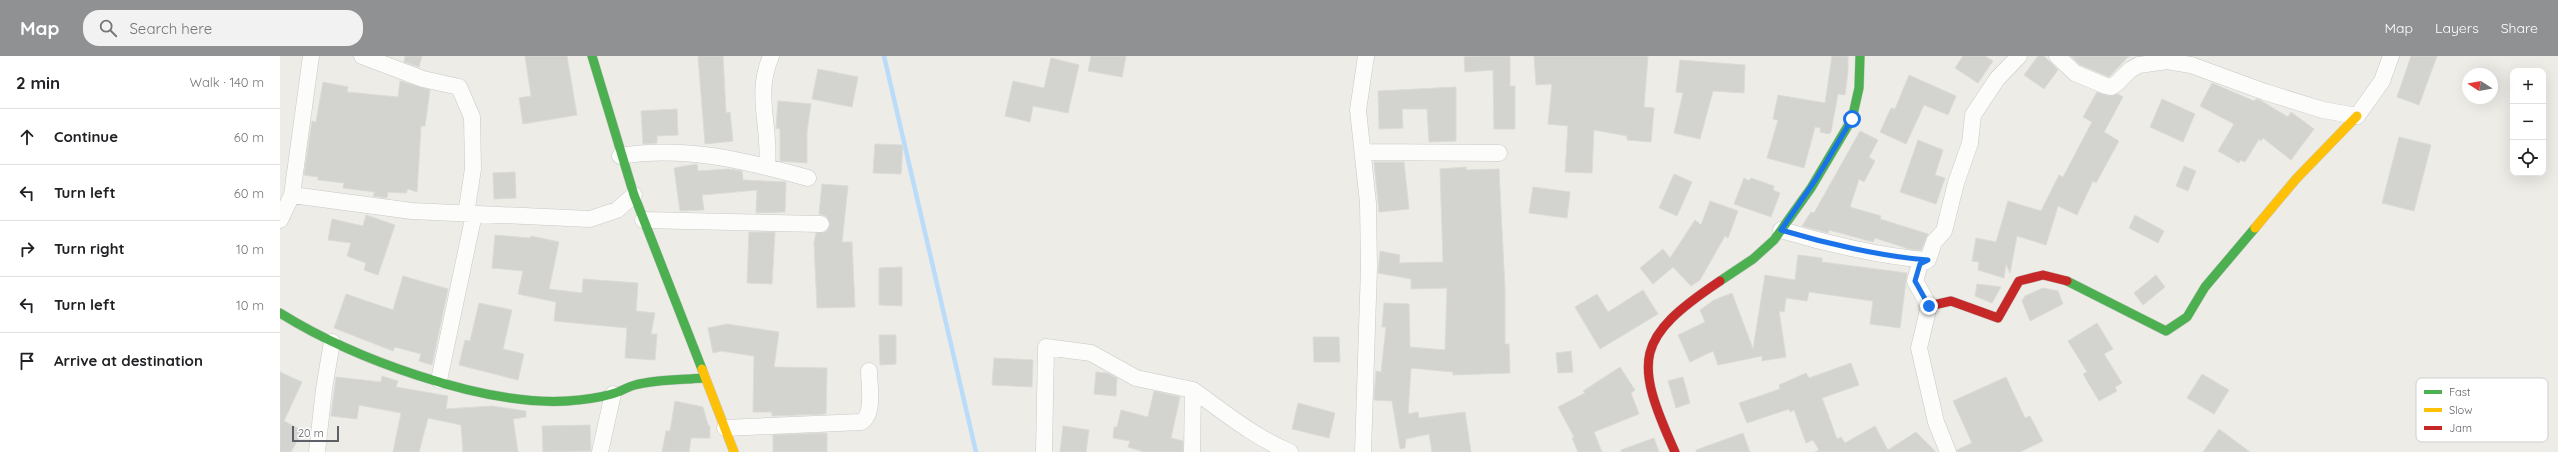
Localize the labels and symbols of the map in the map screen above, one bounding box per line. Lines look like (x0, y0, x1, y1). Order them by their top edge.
north arrow (2462, 68, 2498, 104)
route start (1843, 110, 1861, 128)
route end (1920, 297, 1938, 315)
legend (2416, 378, 2548, 442)
text: Fast (2449, 385, 2471, 399)
text: Slow (2449, 403, 2473, 417)
text: Jam (2449, 421, 2472, 435)
scale bar (292, 424, 339, 443)

